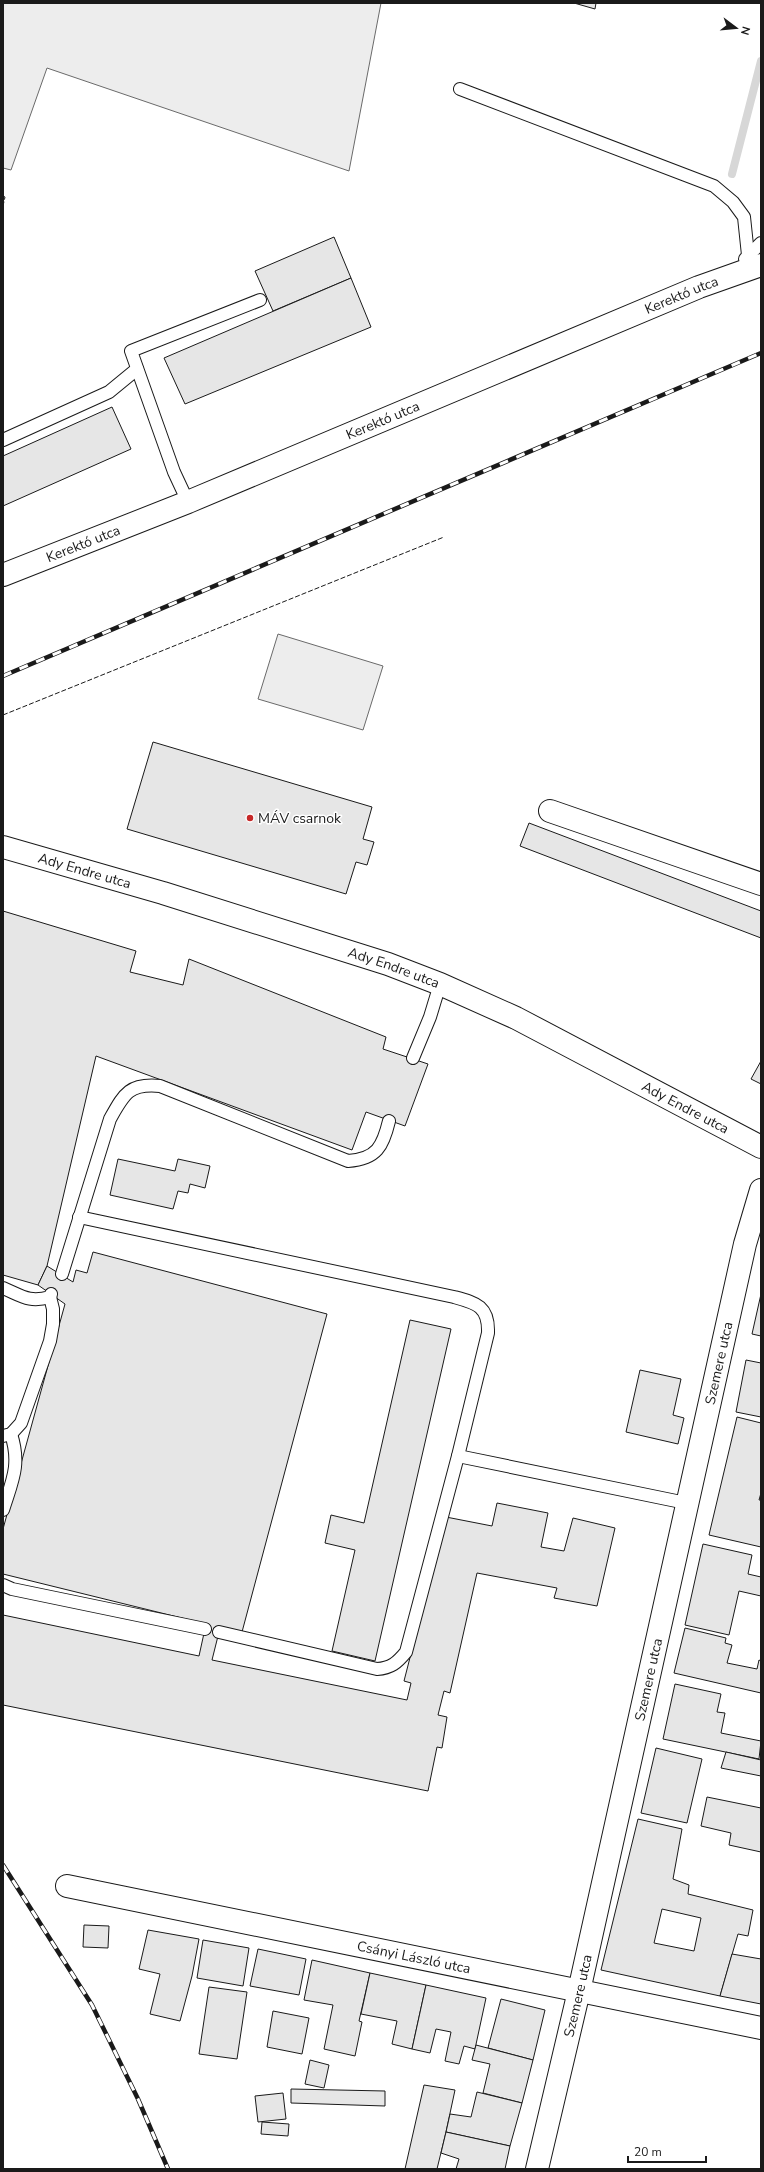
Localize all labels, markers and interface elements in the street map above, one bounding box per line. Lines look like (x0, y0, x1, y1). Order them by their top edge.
north arrow (716, 8, 756, 48)
text: N (737, 25, 753, 37)
street label: Kerektó utca (642, 272, 721, 319)
street label: Kerektó utca (343, 397, 422, 444)
street label: Kerektó utca (43, 521, 123, 567)
place label: MÁV csarnok (258, 809, 342, 828)
marker: MÁV csarnok (245, 813, 255, 823)
street label: Ady Endre utca (36, 849, 133, 893)
street label: Ady Endre utca (346, 943, 442, 993)
street label: Ady Endre utca (638, 1077, 732, 1138)
street label: Szemere utca (701, 1320, 737, 1407)
street label: Szemere utca (630, 1636, 667, 1723)
street label: Csányi László utca (355, 1937, 472, 1978)
street label: Szemere utca (559, 1953, 597, 2039)
scale bar (628, 2138, 706, 2164)
text: 20 m (634, 2144, 662, 2160)

